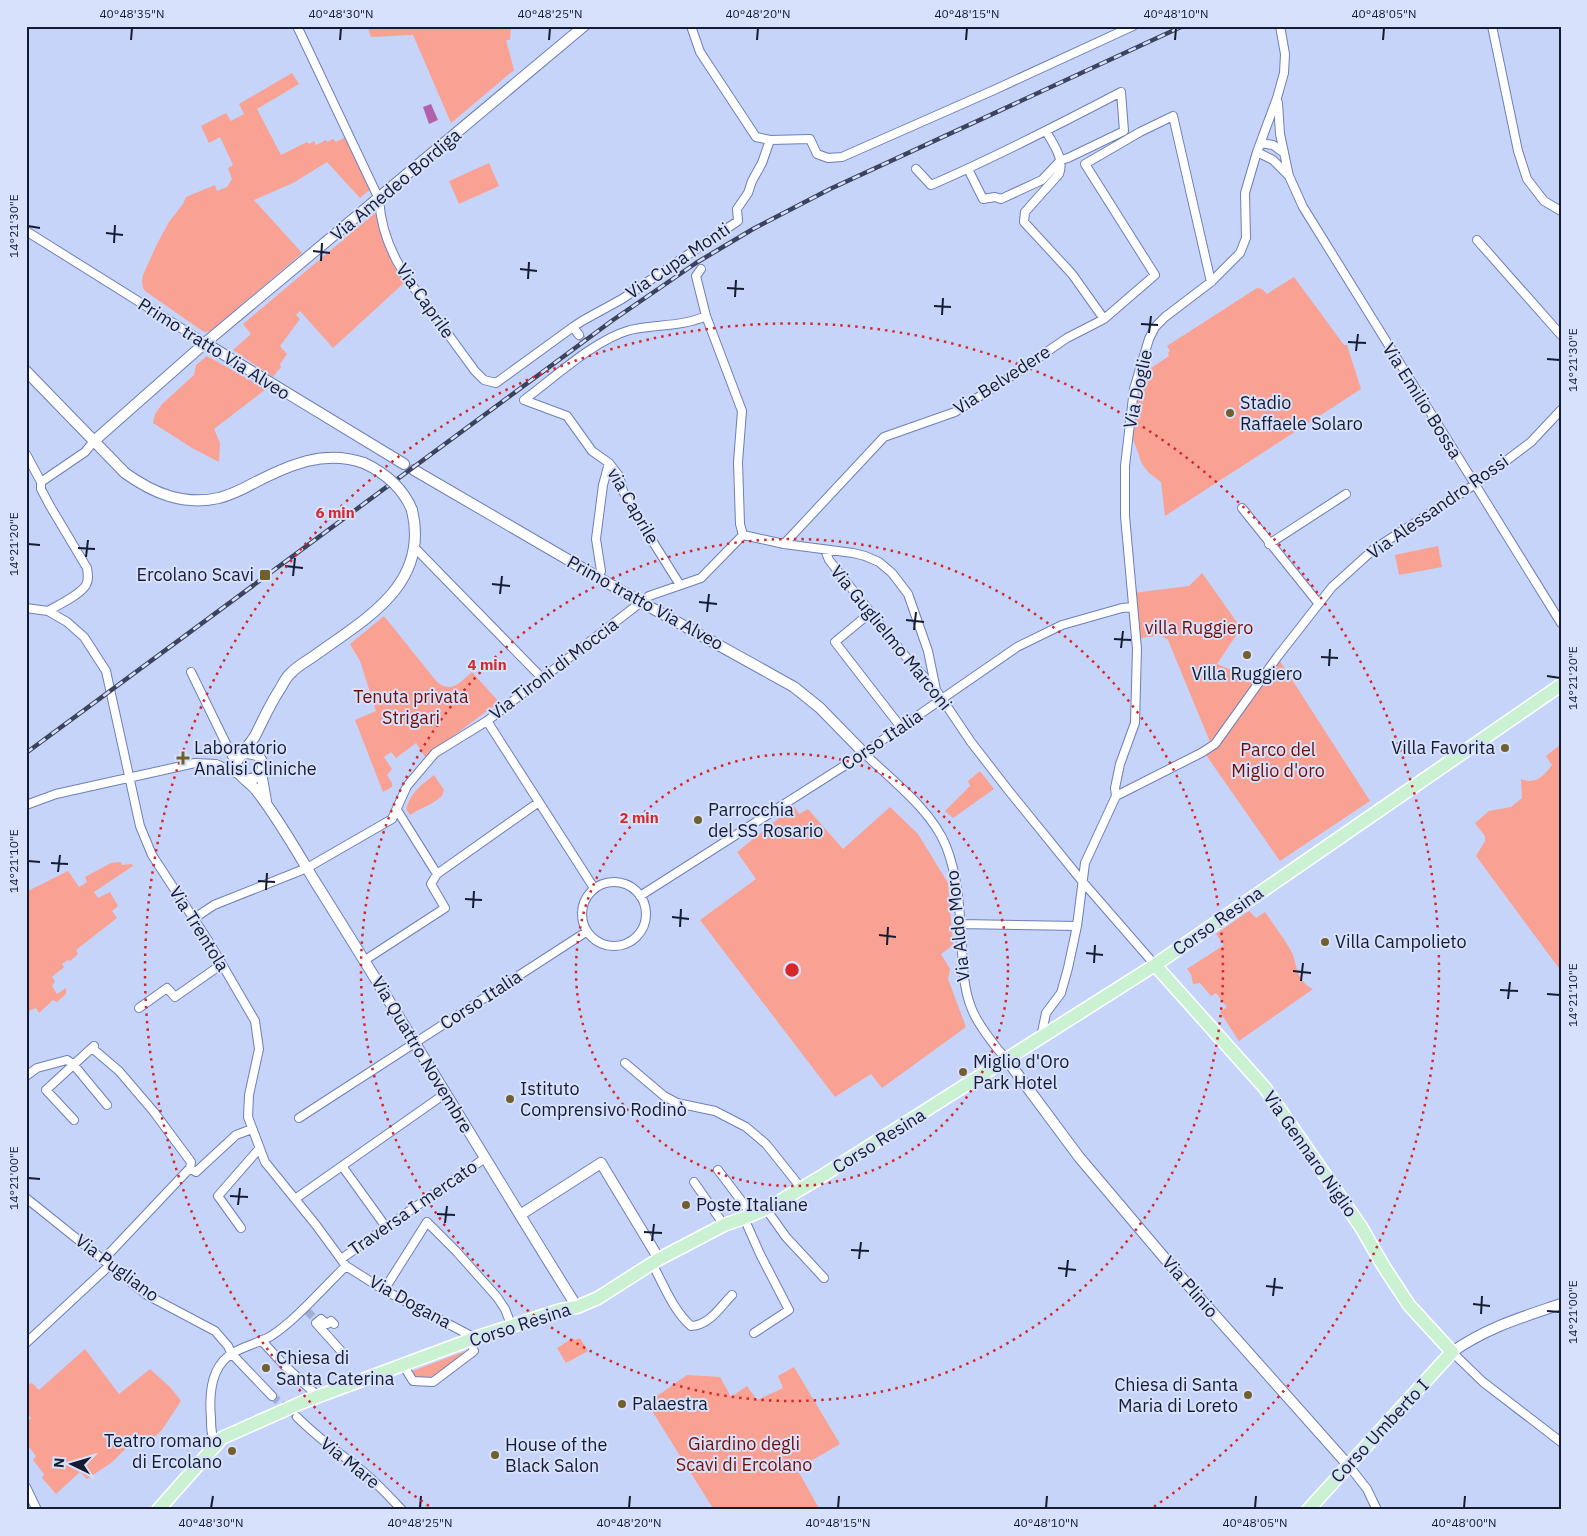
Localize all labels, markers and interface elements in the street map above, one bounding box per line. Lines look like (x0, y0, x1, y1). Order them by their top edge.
text: 40°48'35"N (99, 6, 165, 21)
text: 40°48'30"N (308, 6, 374, 21)
text: 40°48'25"N (517, 6, 583, 21)
text: 40°48'20"N (725, 6, 791, 21)
text: 40°48'15"N (934, 6, 1000, 21)
text: 40°48'10"N (1143, 6, 1209, 21)
text: 40°48'05"N (1351, 6, 1417, 21)
street label: Via Amedeo Bordiga (326, 123, 466, 246)
text: 14°21'30"E (6, 194, 21, 258)
street label: Via Cupa Monti (621, 217, 734, 304)
street label: Via Caprile (391, 259, 460, 343)
street label: Primo tratto Via Alveo (134, 292, 295, 405)
text: 14°21'30"E (1565, 328, 1580, 392)
street label: Via Emilio Bossa (1378, 338, 1468, 463)
street label: Via Belvedere (949, 340, 1055, 419)
street label: Via Doglie (1118, 347, 1157, 431)
place label: Stadio Raffaele Solaro (1240, 391, 1363, 435)
marker: Stadio Raffaele Solaro (1224, 407, 1236, 419)
street label: Via Alessandro Rossi (1363, 449, 1513, 564)
street label: via Caprile (602, 463, 665, 548)
text: 6 min (315, 503, 355, 522)
text: 14°21'20"E (6, 512, 21, 576)
street label: Primo tratto Via Alveo (563, 550, 727, 655)
street label: Via Guglielmo Marconi (826, 560, 957, 715)
place label: Ercolano Scavi (137, 563, 254, 586)
marker: Ercolano Scavi (258, 568, 272, 582)
street label: Via Tironi di Moccia (485, 612, 623, 725)
park label: villa Ruggiero (1145, 616, 1253, 639)
text: 14°21'20"E (1565, 646, 1580, 710)
marker: Villa Ruggiero (1241, 649, 1253, 661)
text: 4 min (467, 655, 507, 674)
place label: Villa Ruggiero (1192, 662, 1302, 685)
park label: Tenuta privata Strigari (353, 685, 469, 729)
street label: Corso Italia (837, 704, 927, 775)
place label: Laboratorio Analisi Cliniche (194, 736, 317, 780)
place label: Villa Favorita (1391, 736, 1495, 759)
park label: Parco del Miglio d'oro (1231, 738, 1325, 782)
marker: Villa Favorita (1499, 742, 1511, 754)
marker: Laboratorio Analisi Cliniche (176, 751, 190, 765)
place label: Parrocchia del SS Rosario (708, 798, 823, 842)
text: 2 min (619, 808, 659, 827)
marker: Parrocchia del SS Rosario (692, 814, 704, 826)
text: 14°21'10"E (6, 829, 21, 893)
street label: Via Aldo Moro (940, 869, 975, 983)
street label: Corso Resina (1168, 881, 1268, 960)
street label: Via Trentola (164, 882, 235, 976)
place label: Villa Campolieto (1335, 930, 1467, 953)
marker: Villa Campolieto (1319, 936, 1331, 948)
centre of rings (783, 961, 801, 979)
text: 14°21'10"E (1565, 963, 1580, 1027)
street label: Corso Italia (435, 964, 526, 1035)
street label: Via Quattro Novembre (366, 972, 478, 1137)
place label: Miglio d'Oro Park Hotel (973, 1050, 1069, 1094)
marker: Miglio d'Oro Park Hotel (957, 1066, 969, 1078)
place label: Istituto Comprensivo Rodinò (520, 1077, 687, 1121)
street label: Via Gennaro Niglio (1258, 1086, 1363, 1221)
marker: Istituto Comprensivo Rodinò (504, 1093, 516, 1105)
street label: Corso Resina (828, 1103, 930, 1178)
text: 14°21'00"E (6, 1146, 21, 1210)
street label: Traversa I mercato (344, 1155, 482, 1261)
place label: Poste Italiane (696, 1193, 808, 1216)
marker: Poste Italiane (680, 1199, 692, 1211)
street label: Via Pugliano (71, 1229, 164, 1307)
street label: Via Plinio (1157, 1251, 1223, 1322)
street label: Via Dogana (365, 1270, 456, 1334)
text: 14°21'00"E (1565, 1280, 1580, 1344)
street label: Corso Resina (466, 1297, 574, 1352)
place label: Chiesa di Santa Caterina (276, 1346, 395, 1390)
marker: Chiesa di Santa Caterina (260, 1362, 272, 1374)
place label: Chiesa di Santa Maria di Loreto (1114, 1373, 1238, 1417)
street label: Corso Umberto I (1326, 1374, 1434, 1487)
marker: Chiesa di Santa Maria di Loreto (1242, 1389, 1254, 1401)
place label: Palaestra (632, 1392, 708, 1415)
marker: Palaestra (616, 1398, 628, 1410)
place label: Teatro romano di Ercolano (104, 1429, 222, 1473)
street label: Via Mare (316, 1432, 385, 1494)
park label: Giardino degli Scavi di Ercolano (676, 1432, 812, 1476)
place label: House of the Black Salon (505, 1433, 608, 1477)
north arrow (48, 1438, 98, 1488)
marker: Teatro romano di Ercolano (226, 1445, 238, 1457)
marker: House of the Black Salon (489, 1449, 501, 1461)
text: N (50, 1457, 68, 1469)
text: 40°48'30"N (178, 1515, 244, 1530)
text: 40°48'25"N (387, 1515, 453, 1530)
text: 40°48'20"N (596, 1515, 662, 1530)
text: 40°48'15"N (805, 1515, 871, 1530)
text: 40°48'10"N (1013, 1515, 1079, 1530)
text: 40°48'05"N (1222, 1515, 1288, 1530)
text: 40°48'00"N (1431, 1515, 1497, 1530)

